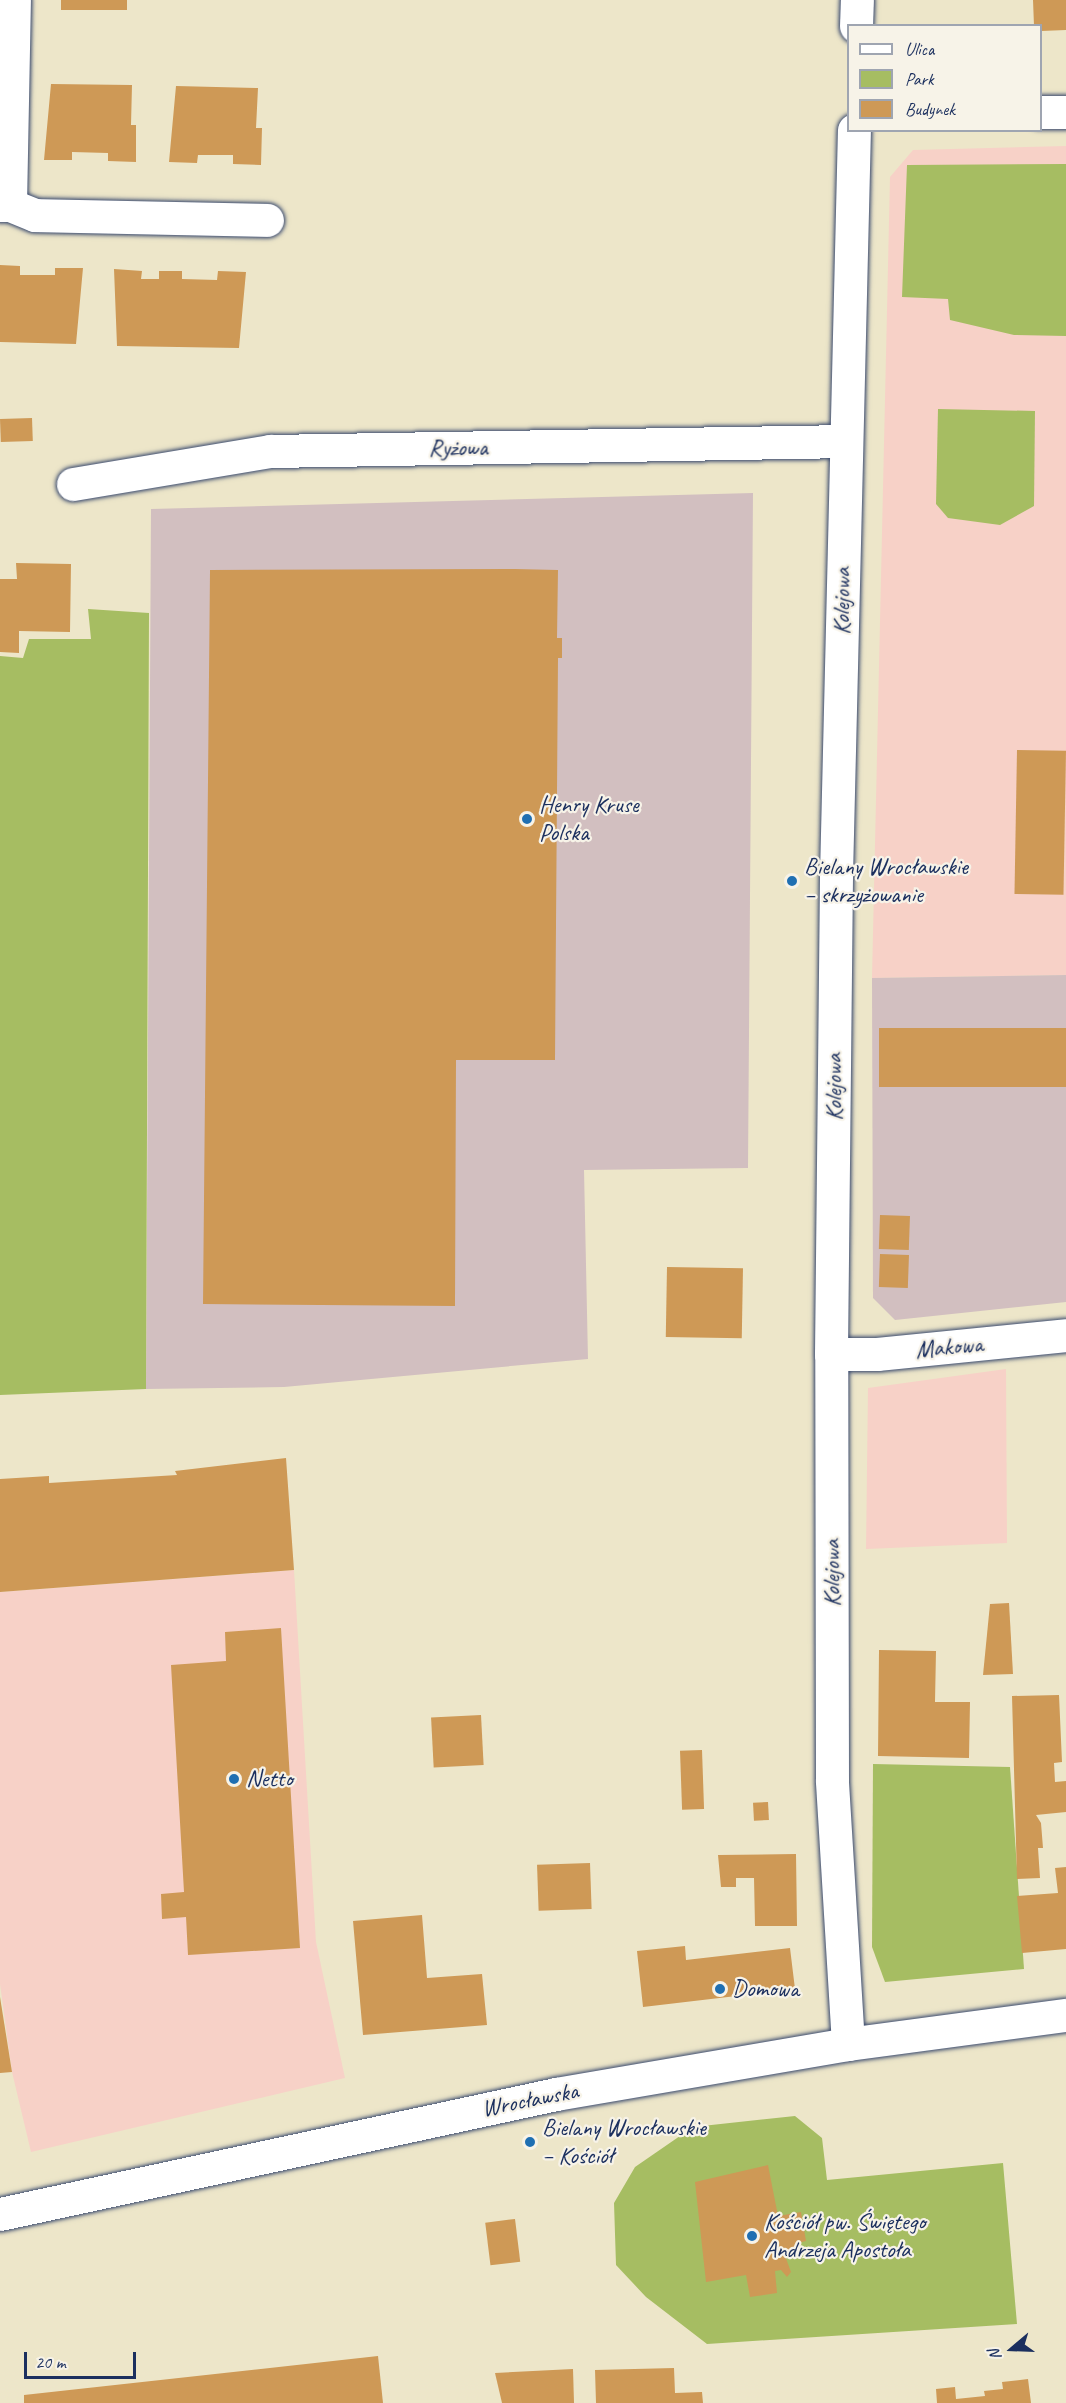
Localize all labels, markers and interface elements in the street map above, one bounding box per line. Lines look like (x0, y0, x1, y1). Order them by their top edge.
legend (847, 24, 1042, 132)
text: Ulica (905, 38, 934, 60)
text: Park (905, 68, 934, 90)
text: Budynek (905, 98, 955, 120)
street label: Ryżowa (428, 433, 488, 463)
street label: Kolejowa (827, 567, 857, 635)
place label: Henry Kruse Polska (539, 791, 639, 847)
marker: Henry Kruse Polska (520, 812, 534, 826)
place label: Bielany Wrocławskie – skrzyżowanie (804, 853, 968, 909)
marker: Bielany Wrocławskie – skrzyżowanie (785, 874, 799, 888)
street label: Kolejowa (820, 1053, 848, 1121)
street label: Makowa (914, 1329, 984, 1365)
street label: Kolejowa (818, 1539, 846, 1607)
place label: Netto (246, 1765, 293, 1793)
marker: Netto (227, 1772, 241, 1786)
place label: Domowa (732, 1975, 799, 2003)
marker: Domowa (713, 1982, 727, 1996)
street label: Wrocławska (479, 2077, 581, 2123)
place label: Bielany Wrocławskie – Kościół (542, 2114, 706, 2170)
marker: Bielany Wrocławskie – Kościół (523, 2135, 537, 2149)
place label: Kościół pw. Świętego Andrzeja Apostoła (764, 2208, 925, 2264)
marker: Kościół pw. Świętego Andrzeja Apostoła (745, 2229, 759, 2243)
north arrow (982, 2319, 1042, 2379)
scale bar (27, 2340, 140, 2378)
text: N (984, 2347, 1006, 2363)
text: 20 m (35, 2351, 66, 2373)

